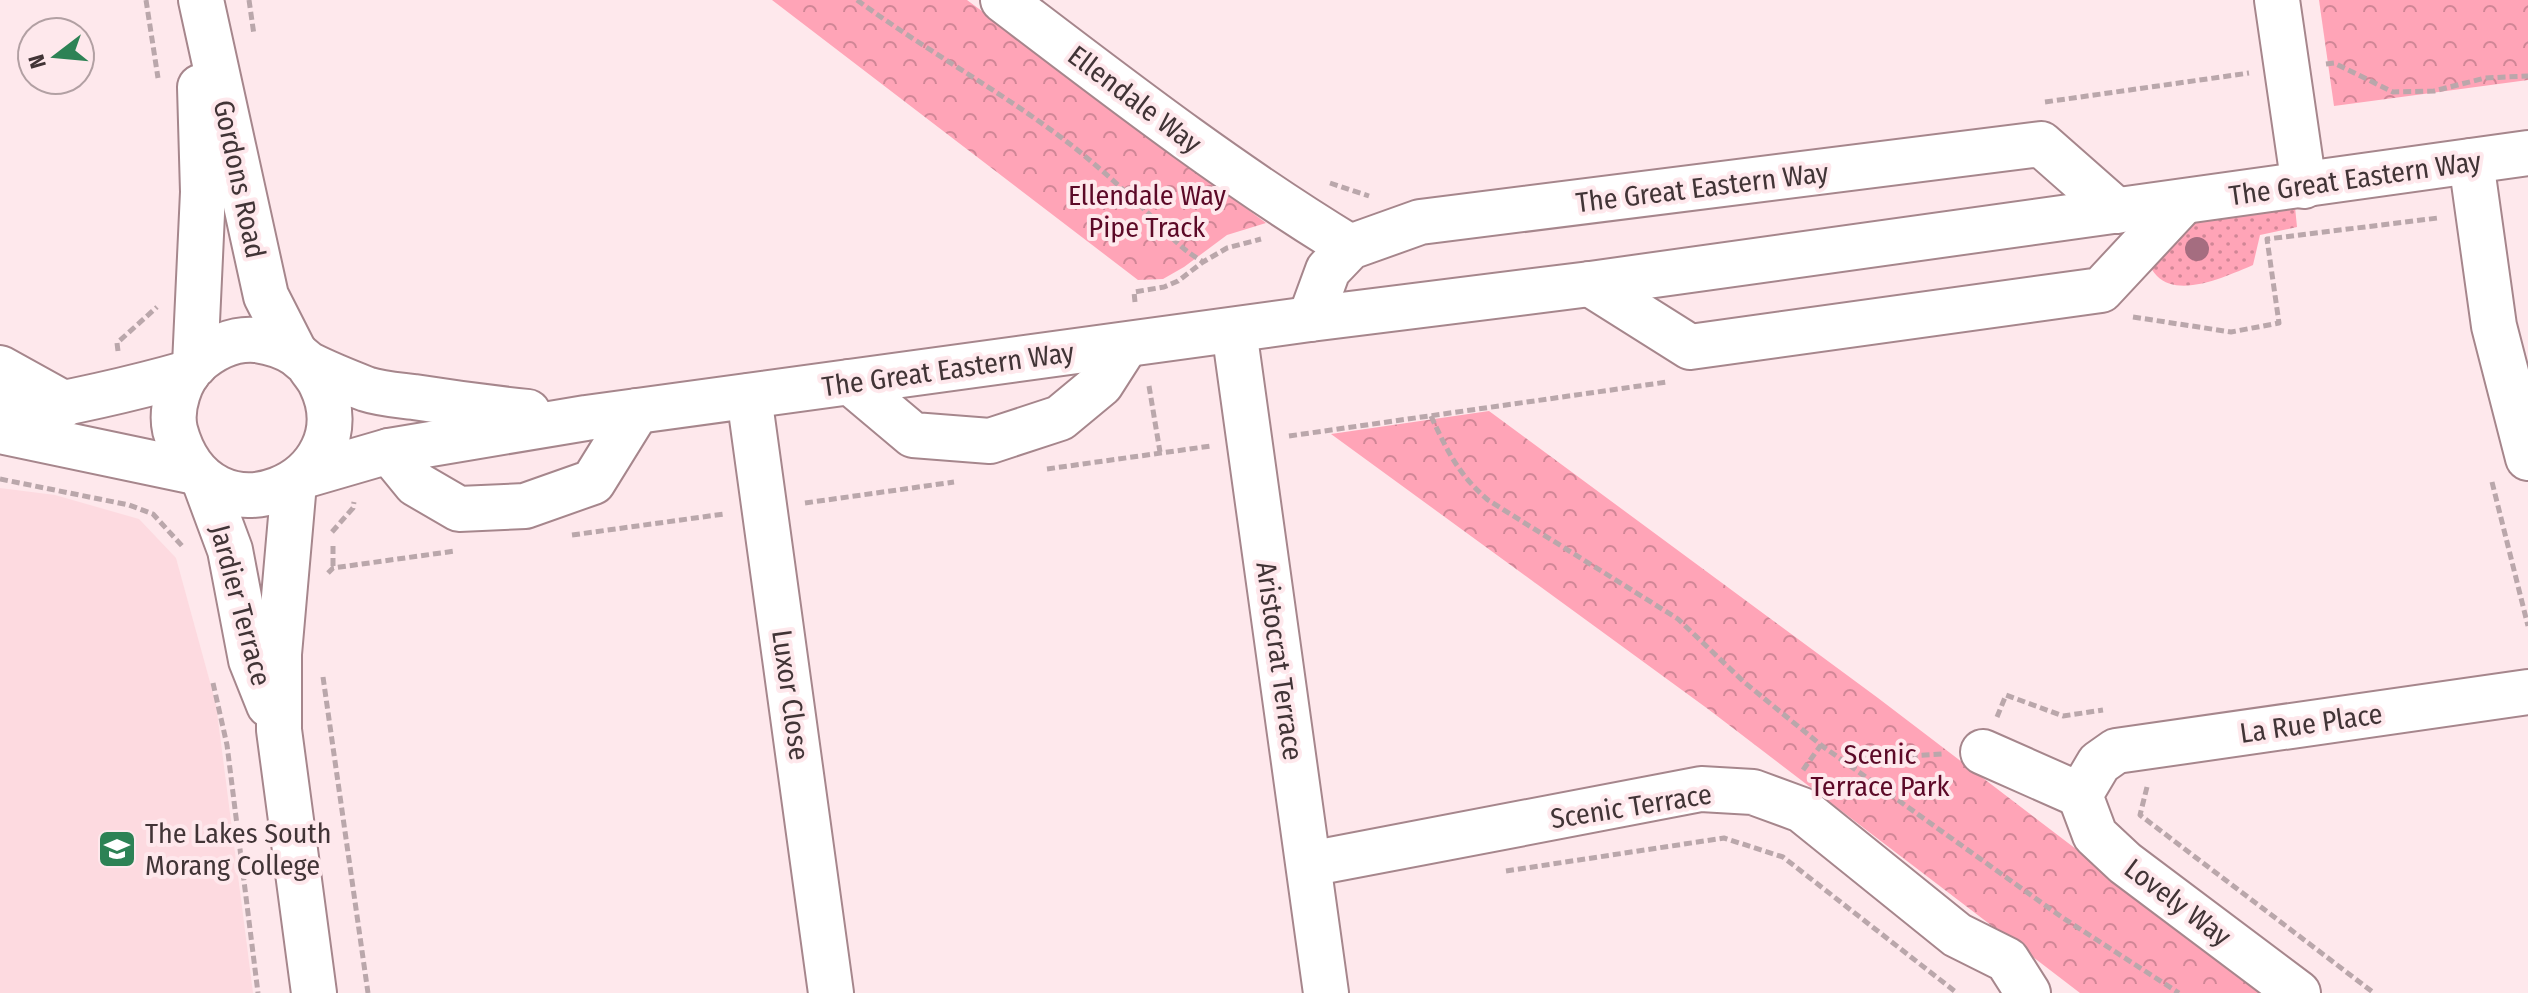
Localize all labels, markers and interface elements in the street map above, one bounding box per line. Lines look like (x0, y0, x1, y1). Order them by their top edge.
north arrow (16, 16, 96, 96)
street label: Ellendale Way (1062, 39, 1208, 160)
text: N (22, 51, 52, 71)
street label: Gordons Road (207, 97, 272, 261)
street label: The Great Eastern Way (2227, 144, 2484, 213)
street label: The Great Eastern Way (1574, 156, 1831, 219)
park label: Ellendale Way Pipe Track (1068, 179, 1227, 244)
street label: The Great Eastern Way (820, 335, 1077, 404)
street label: Jardier Terrace (203, 521, 278, 689)
street label: Aristocrat Terrace (1249, 560, 1310, 763)
street label: Luxor Close (765, 628, 816, 762)
street label: La Rue Place (2238, 697, 2384, 750)
park label: Scenic Terrace Park (1810, 738, 1951, 803)
street label: Scenic Terrace (1548, 777, 1714, 836)
place label: The Lakes South Morang College (145, 817, 331, 882)
school or university icon: The Lakes South Morang College (96, 828, 138, 870)
street label: Lovely Way (2118, 852, 2238, 953)

